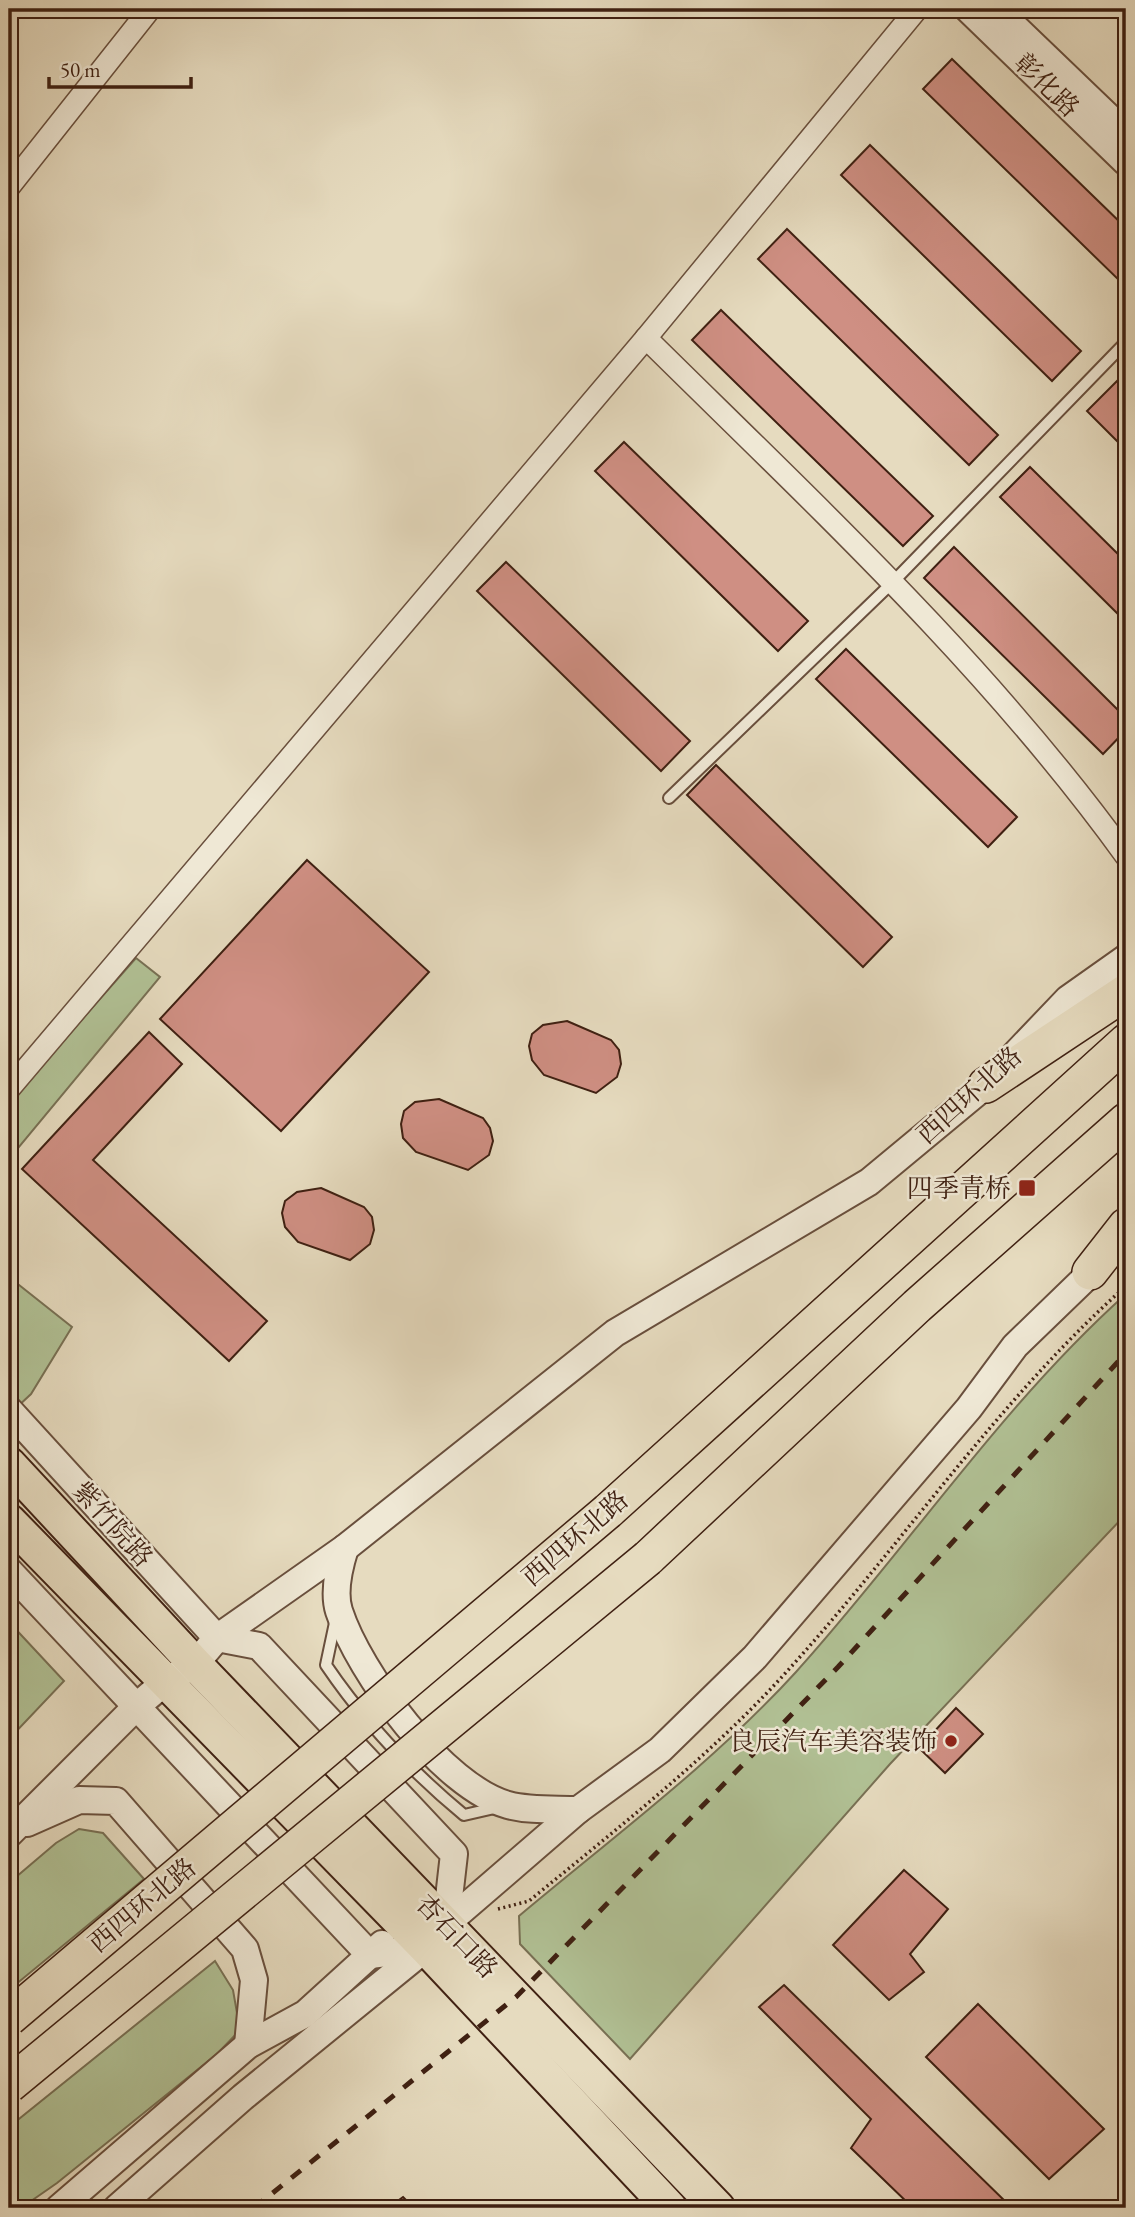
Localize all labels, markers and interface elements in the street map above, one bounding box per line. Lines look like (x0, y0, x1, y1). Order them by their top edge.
scale bar (49, 46, 191, 90)
street label: 彰化路 (1007, 46, 1087, 124)
text: 50 m (60, 56, 101, 83)
street label: 西四环北路 (909, 1039, 1029, 1151)
place label: 四季青桥 (907, 1171, 1011, 1205)
marker: 四季青桥 (1017, 1178, 1037, 1198)
street label: 紫竹院路 (66, 1474, 160, 1574)
street label: 西四环北路 (515, 1483, 635, 1593)
place label: 良辰汽车美容装饰 (729, 1724, 937, 1758)
marker: 良辰汽车美容装饰 (943, 1733, 959, 1749)
street label: 西四环北路 (81, 1850, 203, 1960)
street label: 杏石口路 (409, 1887, 505, 1985)

